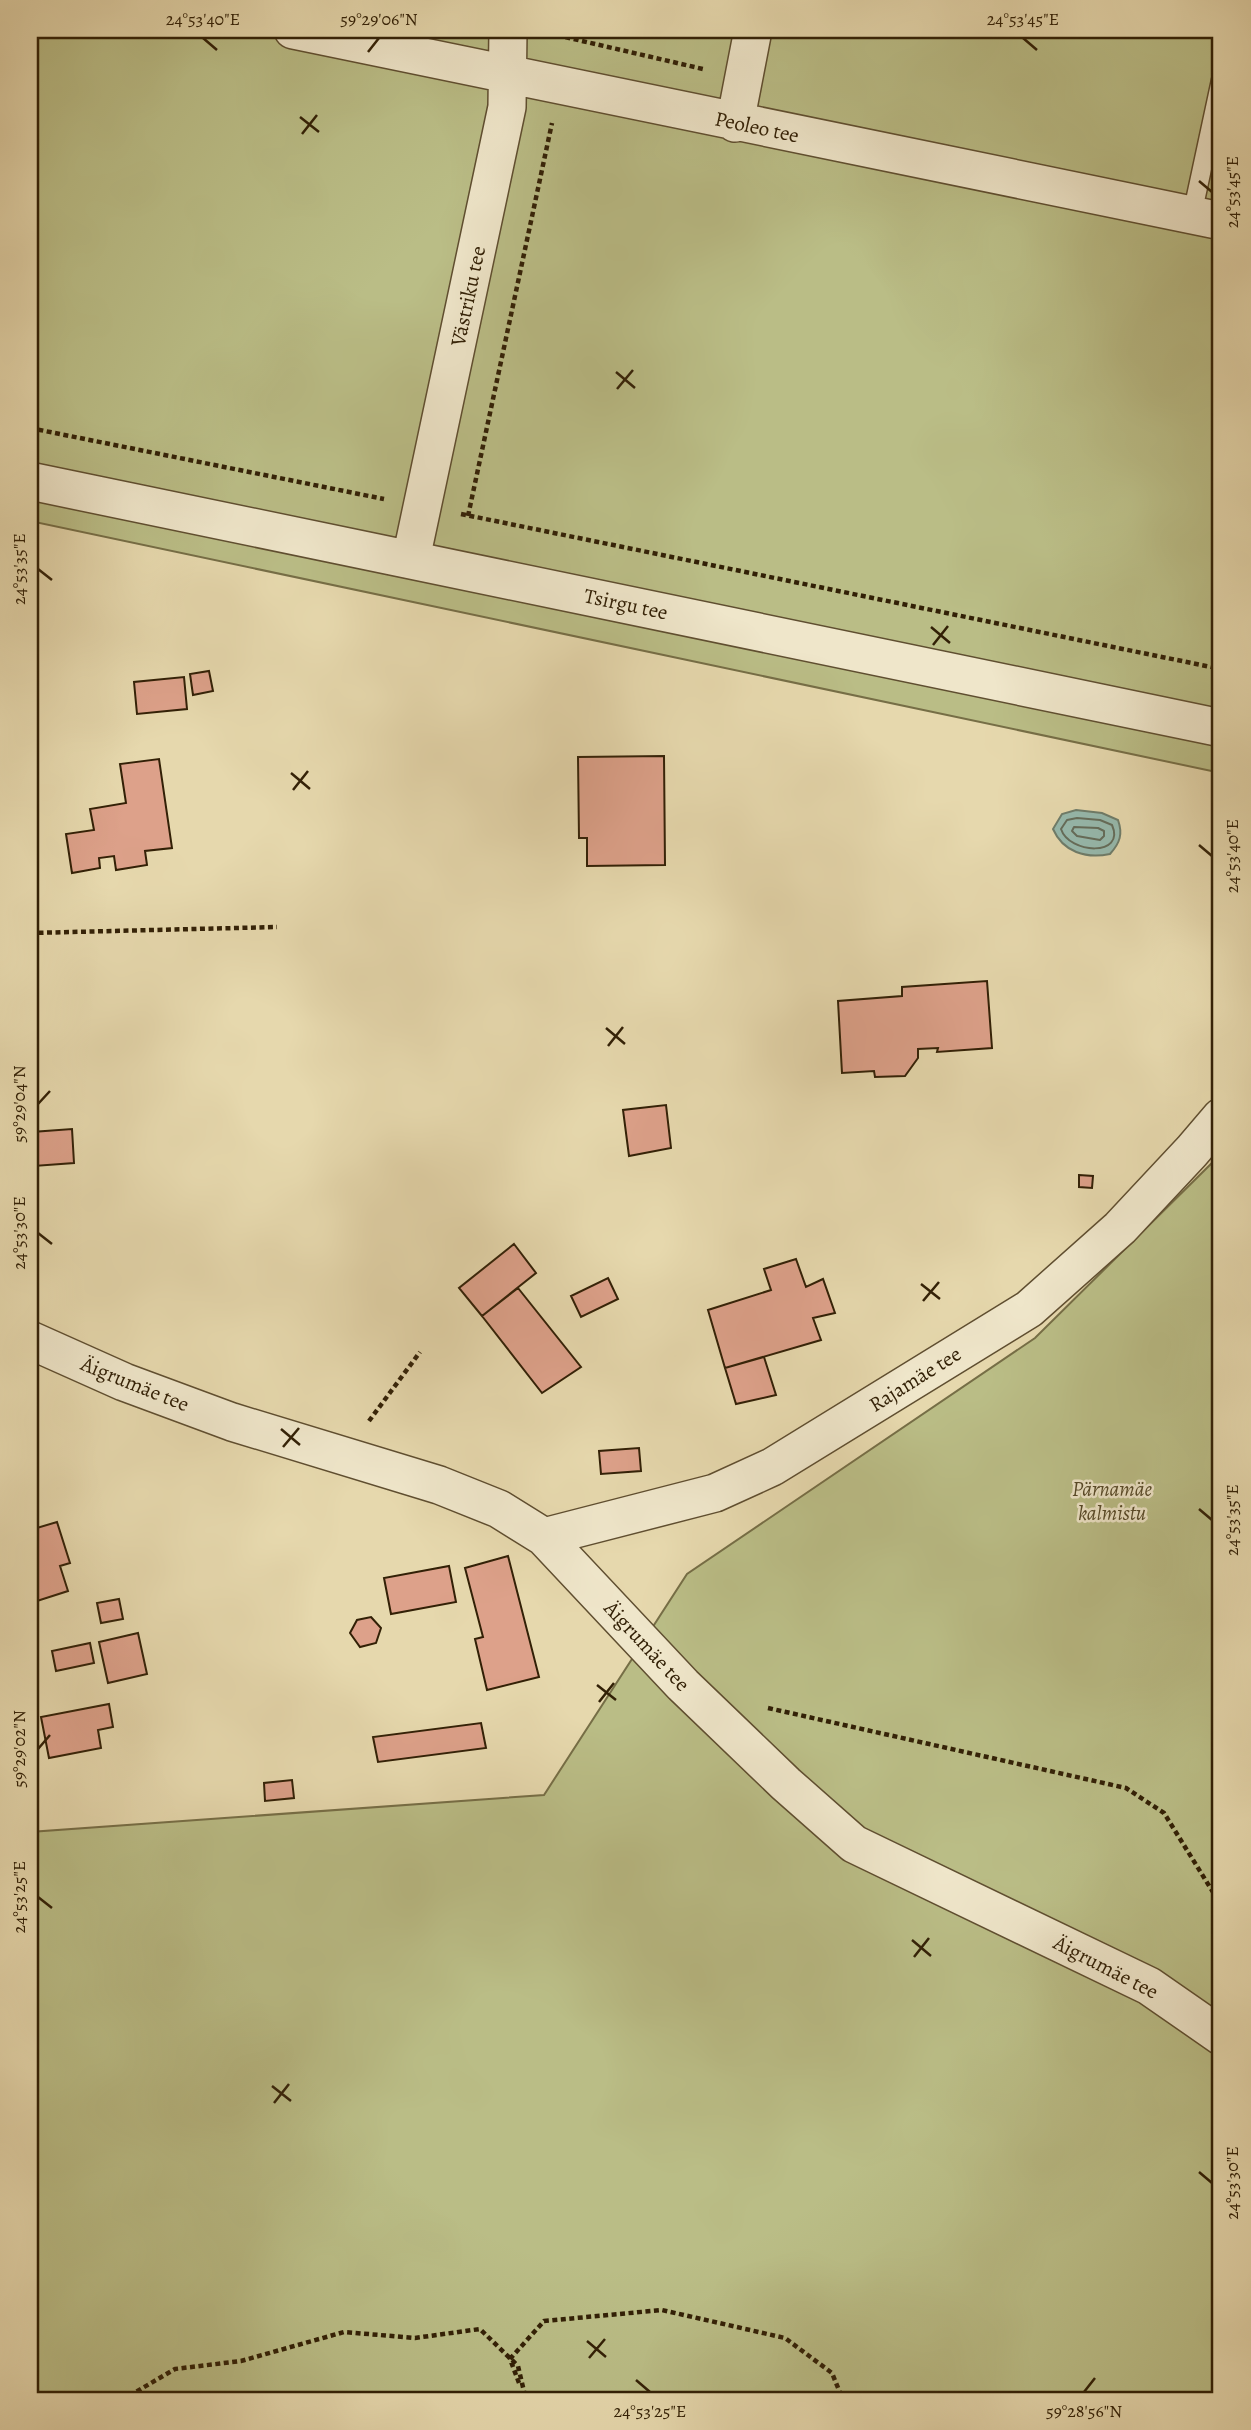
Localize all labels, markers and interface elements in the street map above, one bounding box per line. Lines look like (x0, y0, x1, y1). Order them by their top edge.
text: 24°53'40"E (166, 7, 240, 31)
text: 59°29'06"N (340, 7, 418, 31)
text: 24°53'45"E (987, 7, 1059, 31)
street label: Peoleo tee (712, 104, 802, 150)
text: 24°53'45"E (1220, 156, 1244, 228)
street label: Västriku tee (443, 243, 492, 350)
text: 24°53'35"E (7, 533, 31, 605)
street label: Tsirgu tee (582, 581, 670, 627)
text: 24°53'40"E (1220, 819, 1244, 893)
text: 59°29'04"N (7, 1065, 31, 1143)
text: 24°53'30"E (7, 1196, 31, 1270)
street label: Rajamäe tee (864, 1340, 966, 1418)
street label: Äigrumäe tee (76, 1349, 193, 1418)
park label: Pärnamäe kalmistu (1072, 1475, 1152, 1527)
text: 24°53'35"E (1220, 1484, 1244, 1556)
street label: Äigrumäe tee (597, 1594, 696, 1697)
text: 59°29'02"N (7, 1710, 31, 1788)
text: 24°53'25"E (7, 1861, 31, 1933)
street label: Äigrumäe tee (1048, 1928, 1163, 2005)
text: 24°53'30"E (1220, 2146, 1244, 2220)
text: 24°53'25"E (614, 2399, 686, 2423)
text: 59°28'56"N (1046, 2399, 1122, 2423)

